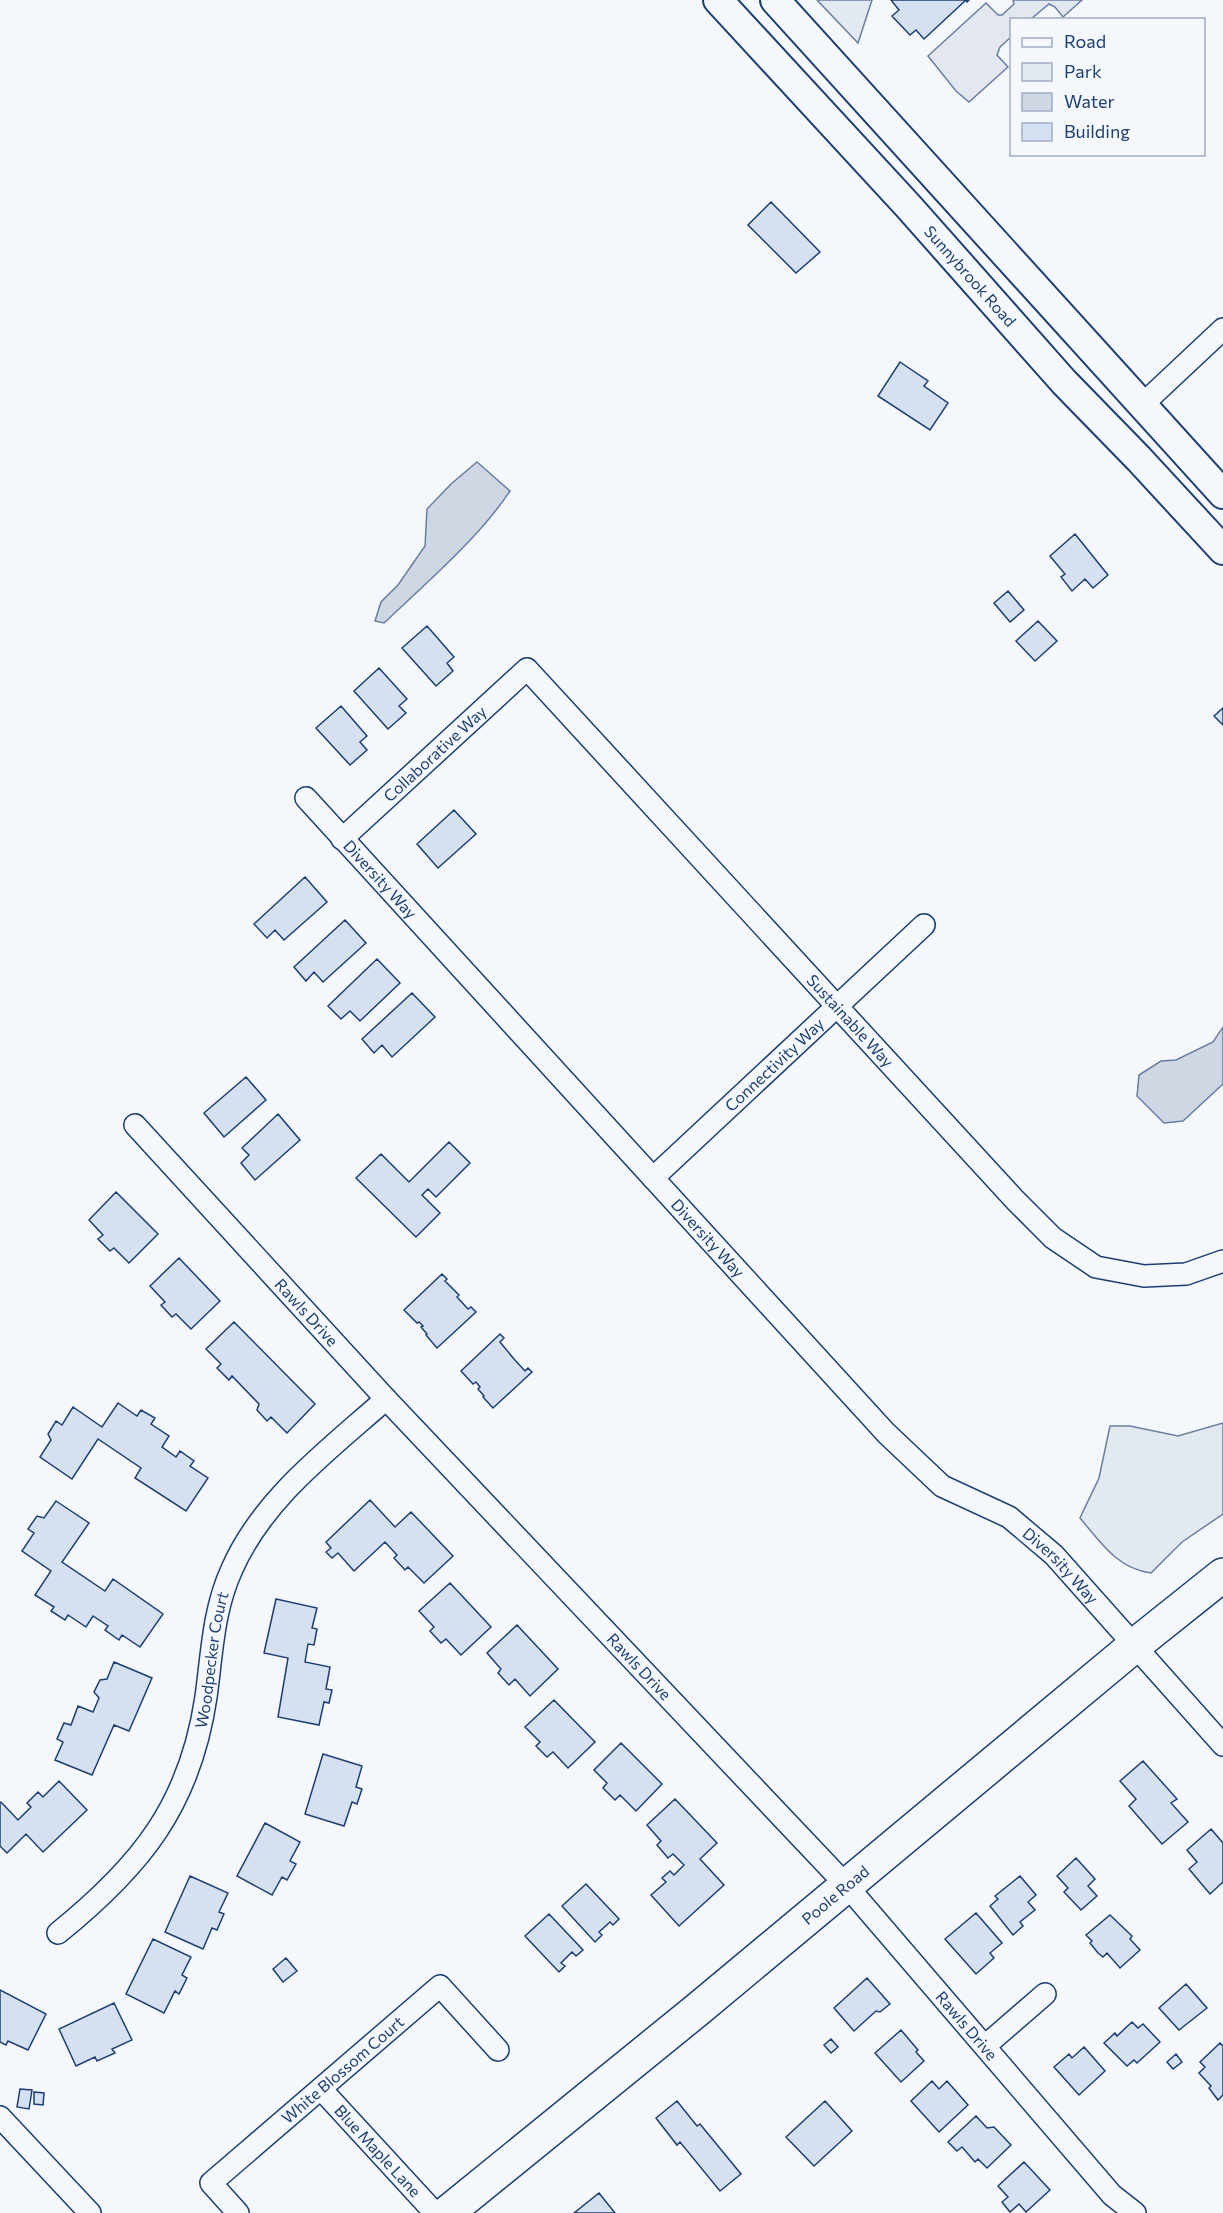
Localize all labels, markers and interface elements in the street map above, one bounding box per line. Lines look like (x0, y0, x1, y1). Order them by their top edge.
legend (1010, 18, 1205, 156)
text: Road (1064, 30, 1106, 52)
text: Park (1064, 60, 1102, 82)
text: Water (1064, 90, 1115, 112)
text: Building (1064, 120, 1130, 142)
street label: Sunnybrook Road (921, 221, 1020, 330)
street label: Collaborative Way (379, 701, 490, 805)
street label: Diversity Way (340, 836, 421, 922)
street label: Sustainable Way (803, 970, 898, 1071)
street label: Connectivity Way (721, 1014, 827, 1115)
street label: Diversity Way (668, 1195, 749, 1281)
street label: Rawls Drive (271, 1274, 343, 1350)
street label: Diversity Way (1019, 1523, 1103, 1607)
street label: Woodpecker Court (190, 1589, 232, 1730)
street label: Rawls Drive (604, 1629, 676, 1704)
street label: Poole Road (797, 1861, 872, 1928)
street label: Rawls Drive (932, 1987, 1002, 2064)
street label: White Blossom Court (277, 2011, 408, 2127)
street label: Blue Maple Lane (331, 2100, 425, 2201)

